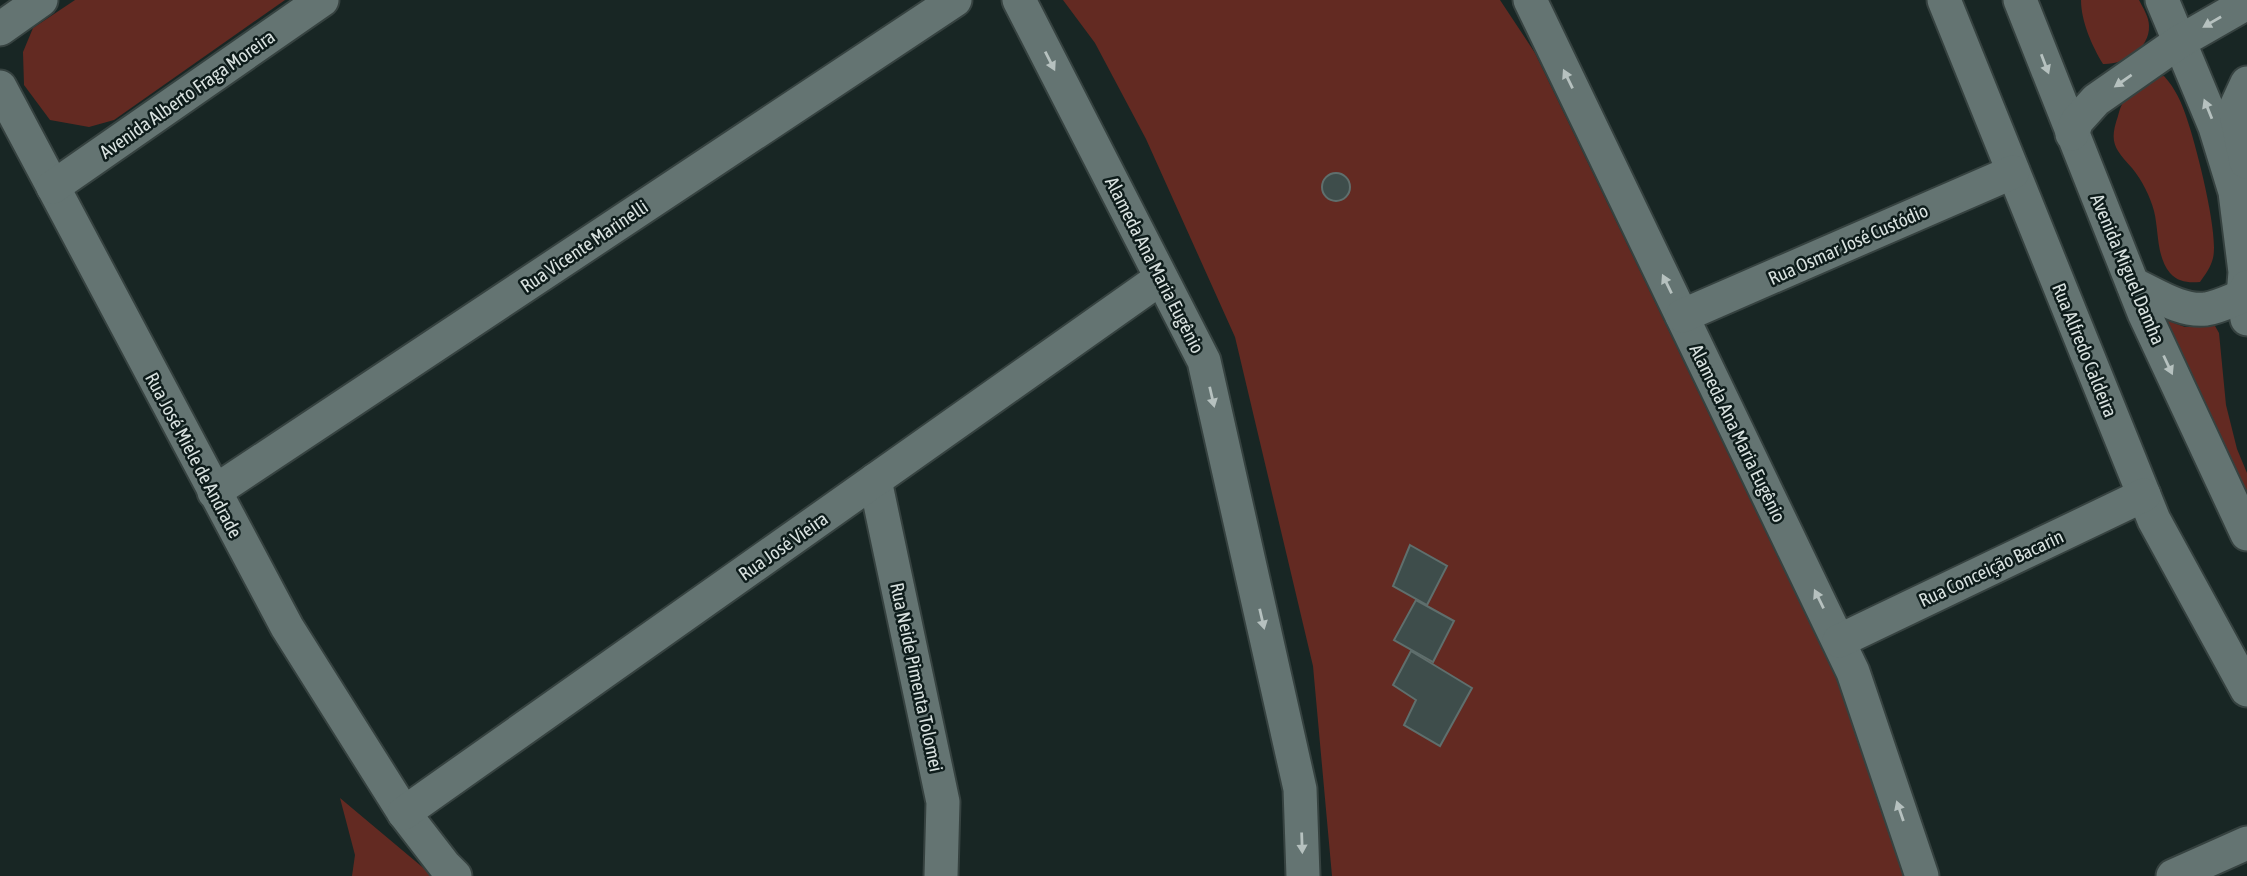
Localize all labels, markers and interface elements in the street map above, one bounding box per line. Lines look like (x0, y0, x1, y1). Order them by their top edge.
one-way arrow (2202, 16, 2222, 28)
street label: Avenida Alberto Fraga Moreira (95, 25, 279, 163)
one-way arrow (1045, 51, 1056, 71)
one-way arrow (2039, 53, 2050, 74)
one-way arrow (1562, 69, 1574, 89)
one-way arrow (2114, 74, 2132, 88)
one-way arrow (2202, 98, 2213, 119)
street label: Alameda Ana Maria Eugênio (1101, 173, 1209, 357)
street label: Avenida Miguel Damha (2086, 190, 2170, 348)
street label: Rua Vicente Marinelli (516, 195, 652, 297)
street label: Rua Osmar José Custódio (1765, 199, 1931, 289)
one-way arrow (1661, 274, 1672, 294)
street label: Rua Alfredo Caldeira (2048, 280, 2122, 420)
street label: Alameda Ana Maria Eugênio (1685, 341, 1791, 526)
one-way arrow (2163, 354, 2174, 375)
street label: Rua José Miele de Andrade (141, 368, 247, 542)
one-way arrow (1206, 387, 1217, 409)
street label: Rua José Vieira (734, 507, 832, 585)
street label: Rua Conceição Bacarin (1915, 525, 2067, 611)
street label: Rua Neide Pimenta Tolomei (886, 580, 948, 774)
one-way arrow (1813, 589, 1824, 609)
one-way arrow (1257, 608, 1268, 630)
one-way arrow (1894, 801, 1905, 822)
one-way arrow (1296, 832, 1307, 854)

